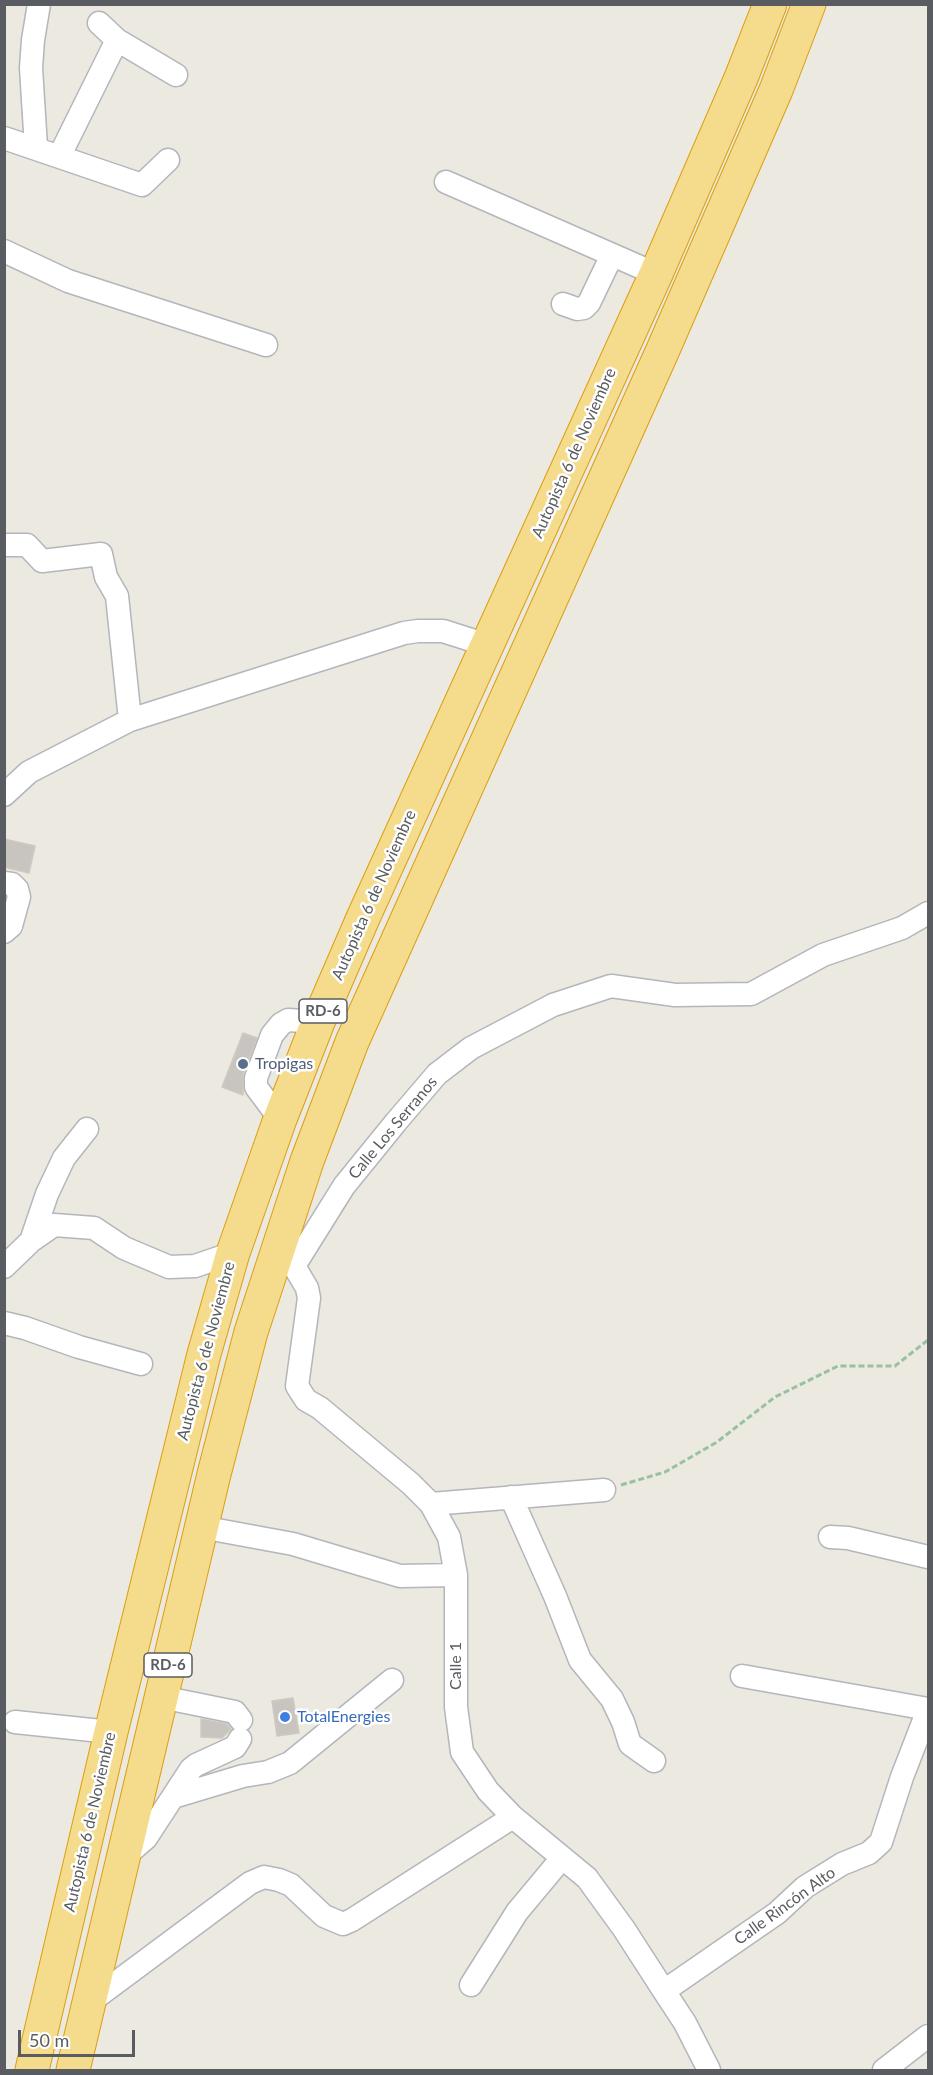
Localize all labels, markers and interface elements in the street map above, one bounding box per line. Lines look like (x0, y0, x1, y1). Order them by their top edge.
street label: Autopista 6 de Noviembre (528, 365, 620, 541)
street label: Autopista 6 de Noviembre (328, 807, 420, 983)
road number: RD-6 (299, 999, 347, 1023)
place label: Tropigas (255, 1054, 313, 1074)
marker: Tropigas (236, 1057, 250, 1071)
street label: Calle Los Serranos (345, 1073, 441, 1183)
street label: Autopista 6 de Noviembre (173, 1260, 239, 1442)
street label: Calle 1 (446, 1642, 466, 1690)
road number: RD-6 (144, 1653, 192, 1677)
place label: TotalEnergies (297, 1707, 390, 1727)
marker: TotalEnergies (278, 1710, 292, 1724)
street label: Autopista 6 de Noviembre (60, 1730, 120, 1914)
street label: Calle Rincón Alto (731, 1863, 839, 1949)
scale bar (21, 2018, 138, 2056)
text: 50 m (29, 2029, 69, 2051)

